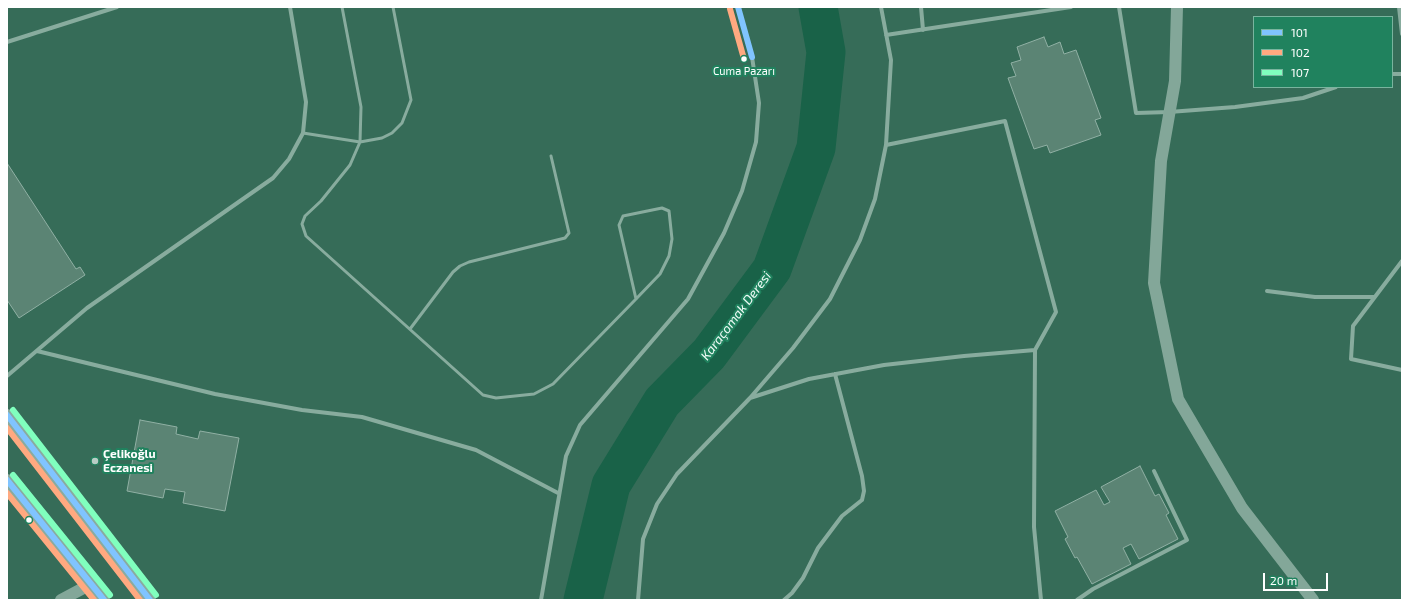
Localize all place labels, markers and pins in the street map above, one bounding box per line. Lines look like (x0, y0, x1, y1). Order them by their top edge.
marker: Cuma Pazarı (739, 54, 749, 64)
place label: Cuma Pazarı (713, 64, 775, 78)
place label: Çelikoğlu Eczanesi (103, 447, 156, 475)
marker: Çelikoğlu Eczanesi (90, 456, 100, 466)
unlabelled marker (24, 515, 34, 525)

